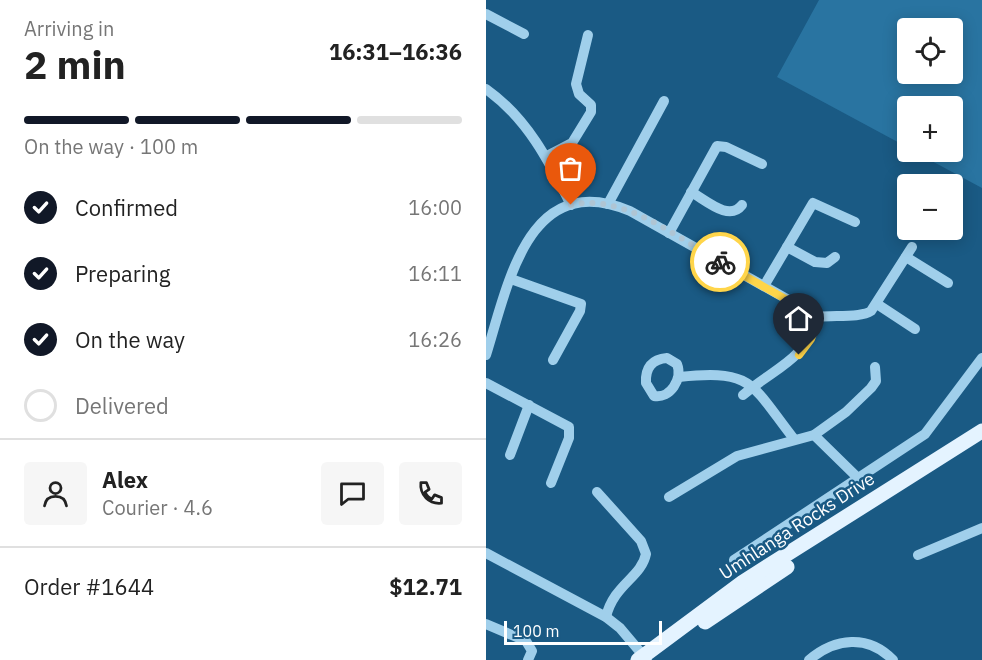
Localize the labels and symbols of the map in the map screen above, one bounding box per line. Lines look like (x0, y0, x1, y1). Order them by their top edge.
pin (545, 143, 596, 205)
courier (690, 232, 750, 292)
pin (773, 293, 824, 355)
street label: Umhlanga Rocks Drive (715, 467, 879, 584)
scale bar (504, 618, 662, 646)

